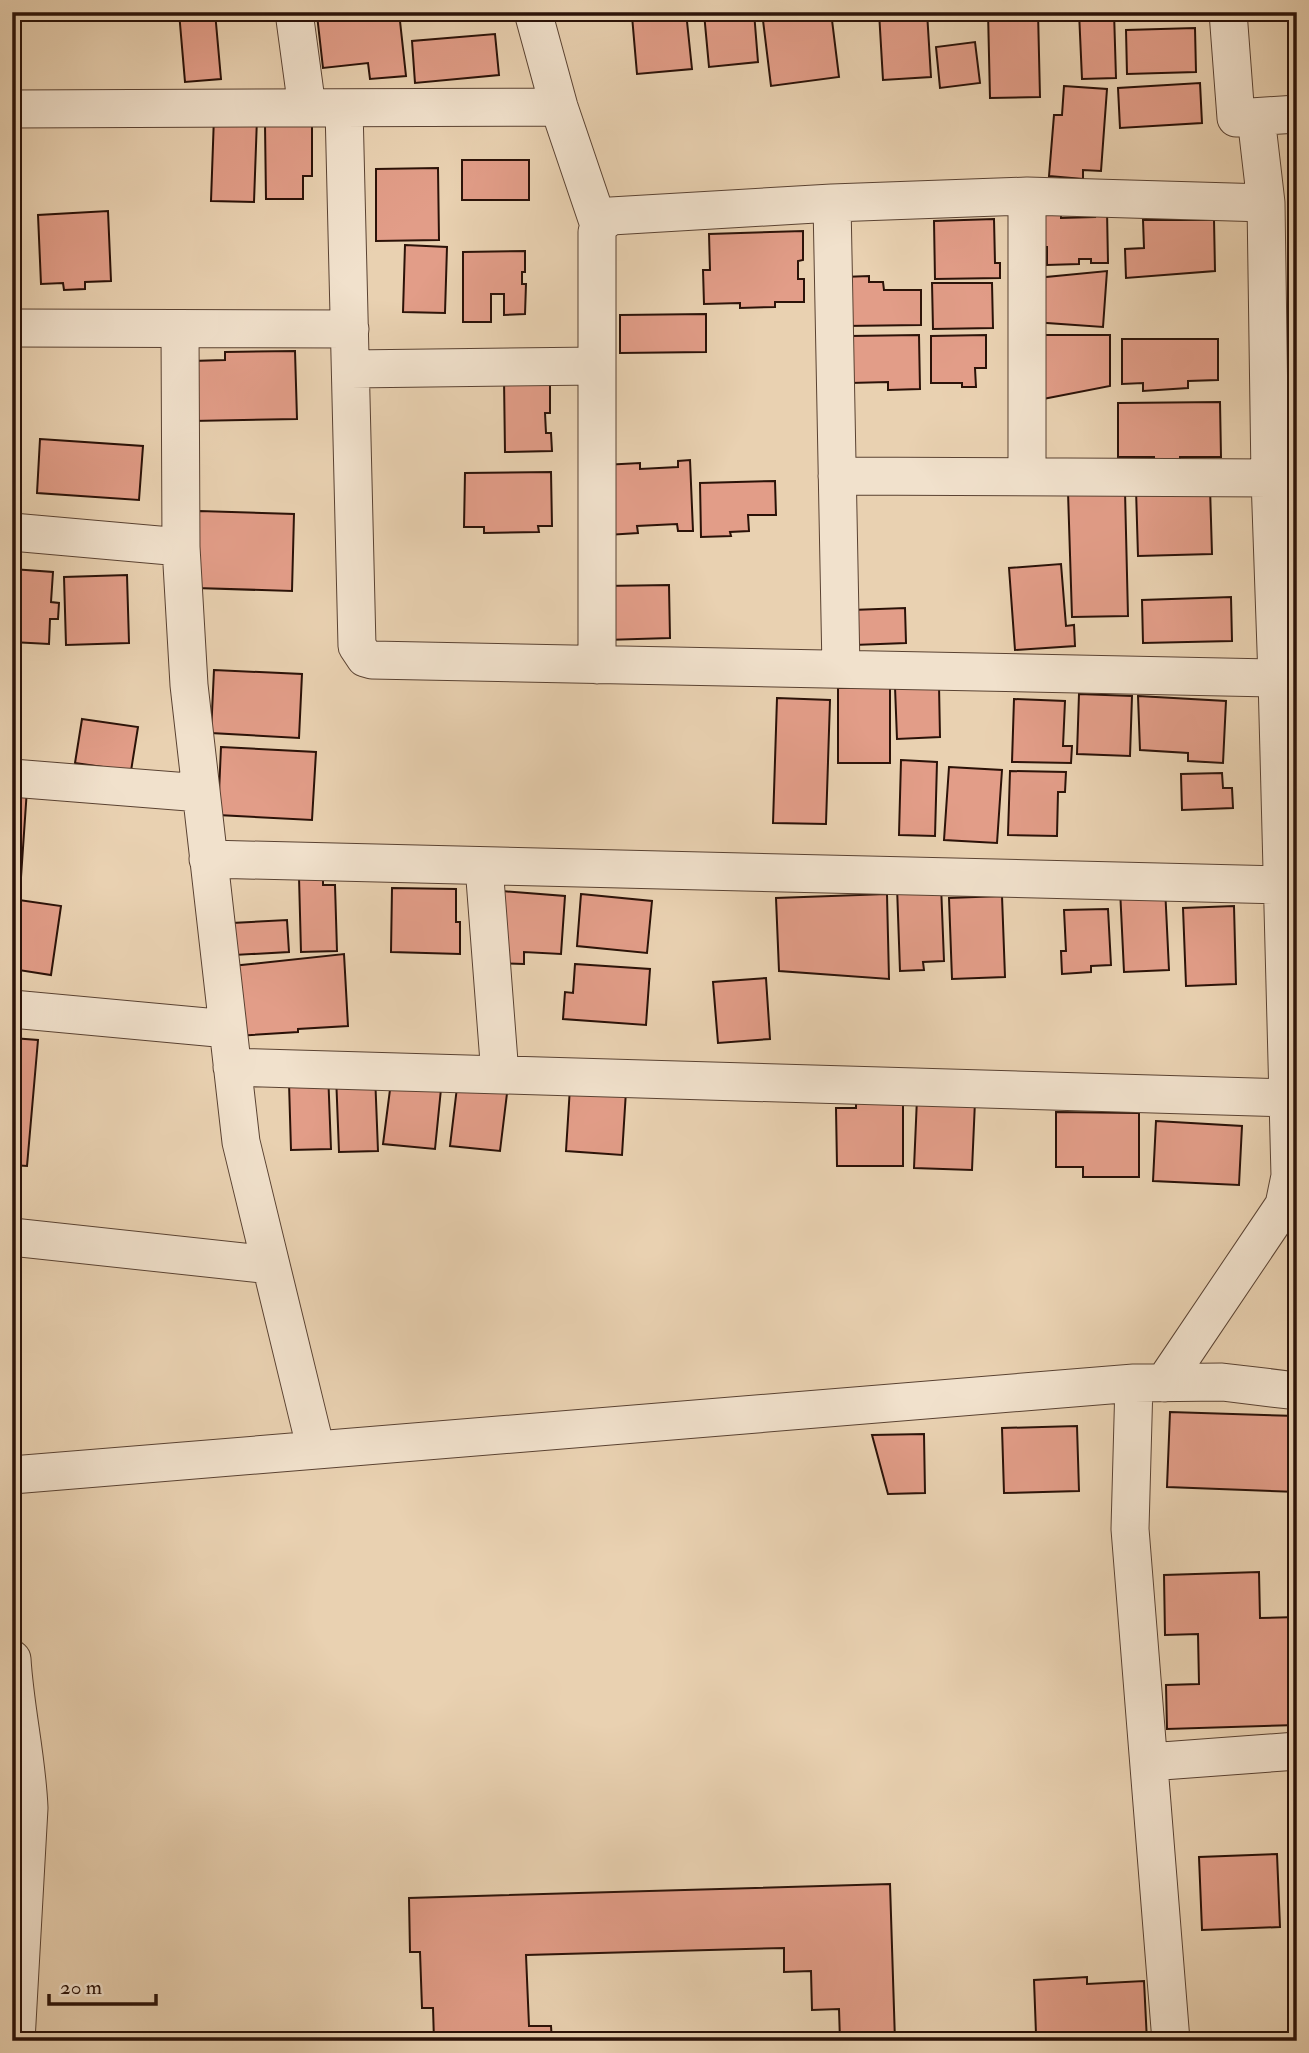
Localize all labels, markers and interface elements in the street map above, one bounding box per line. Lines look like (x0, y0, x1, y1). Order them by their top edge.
scale bar (49, 1962, 156, 2006)
text: 20 m (60, 1974, 102, 2001)

